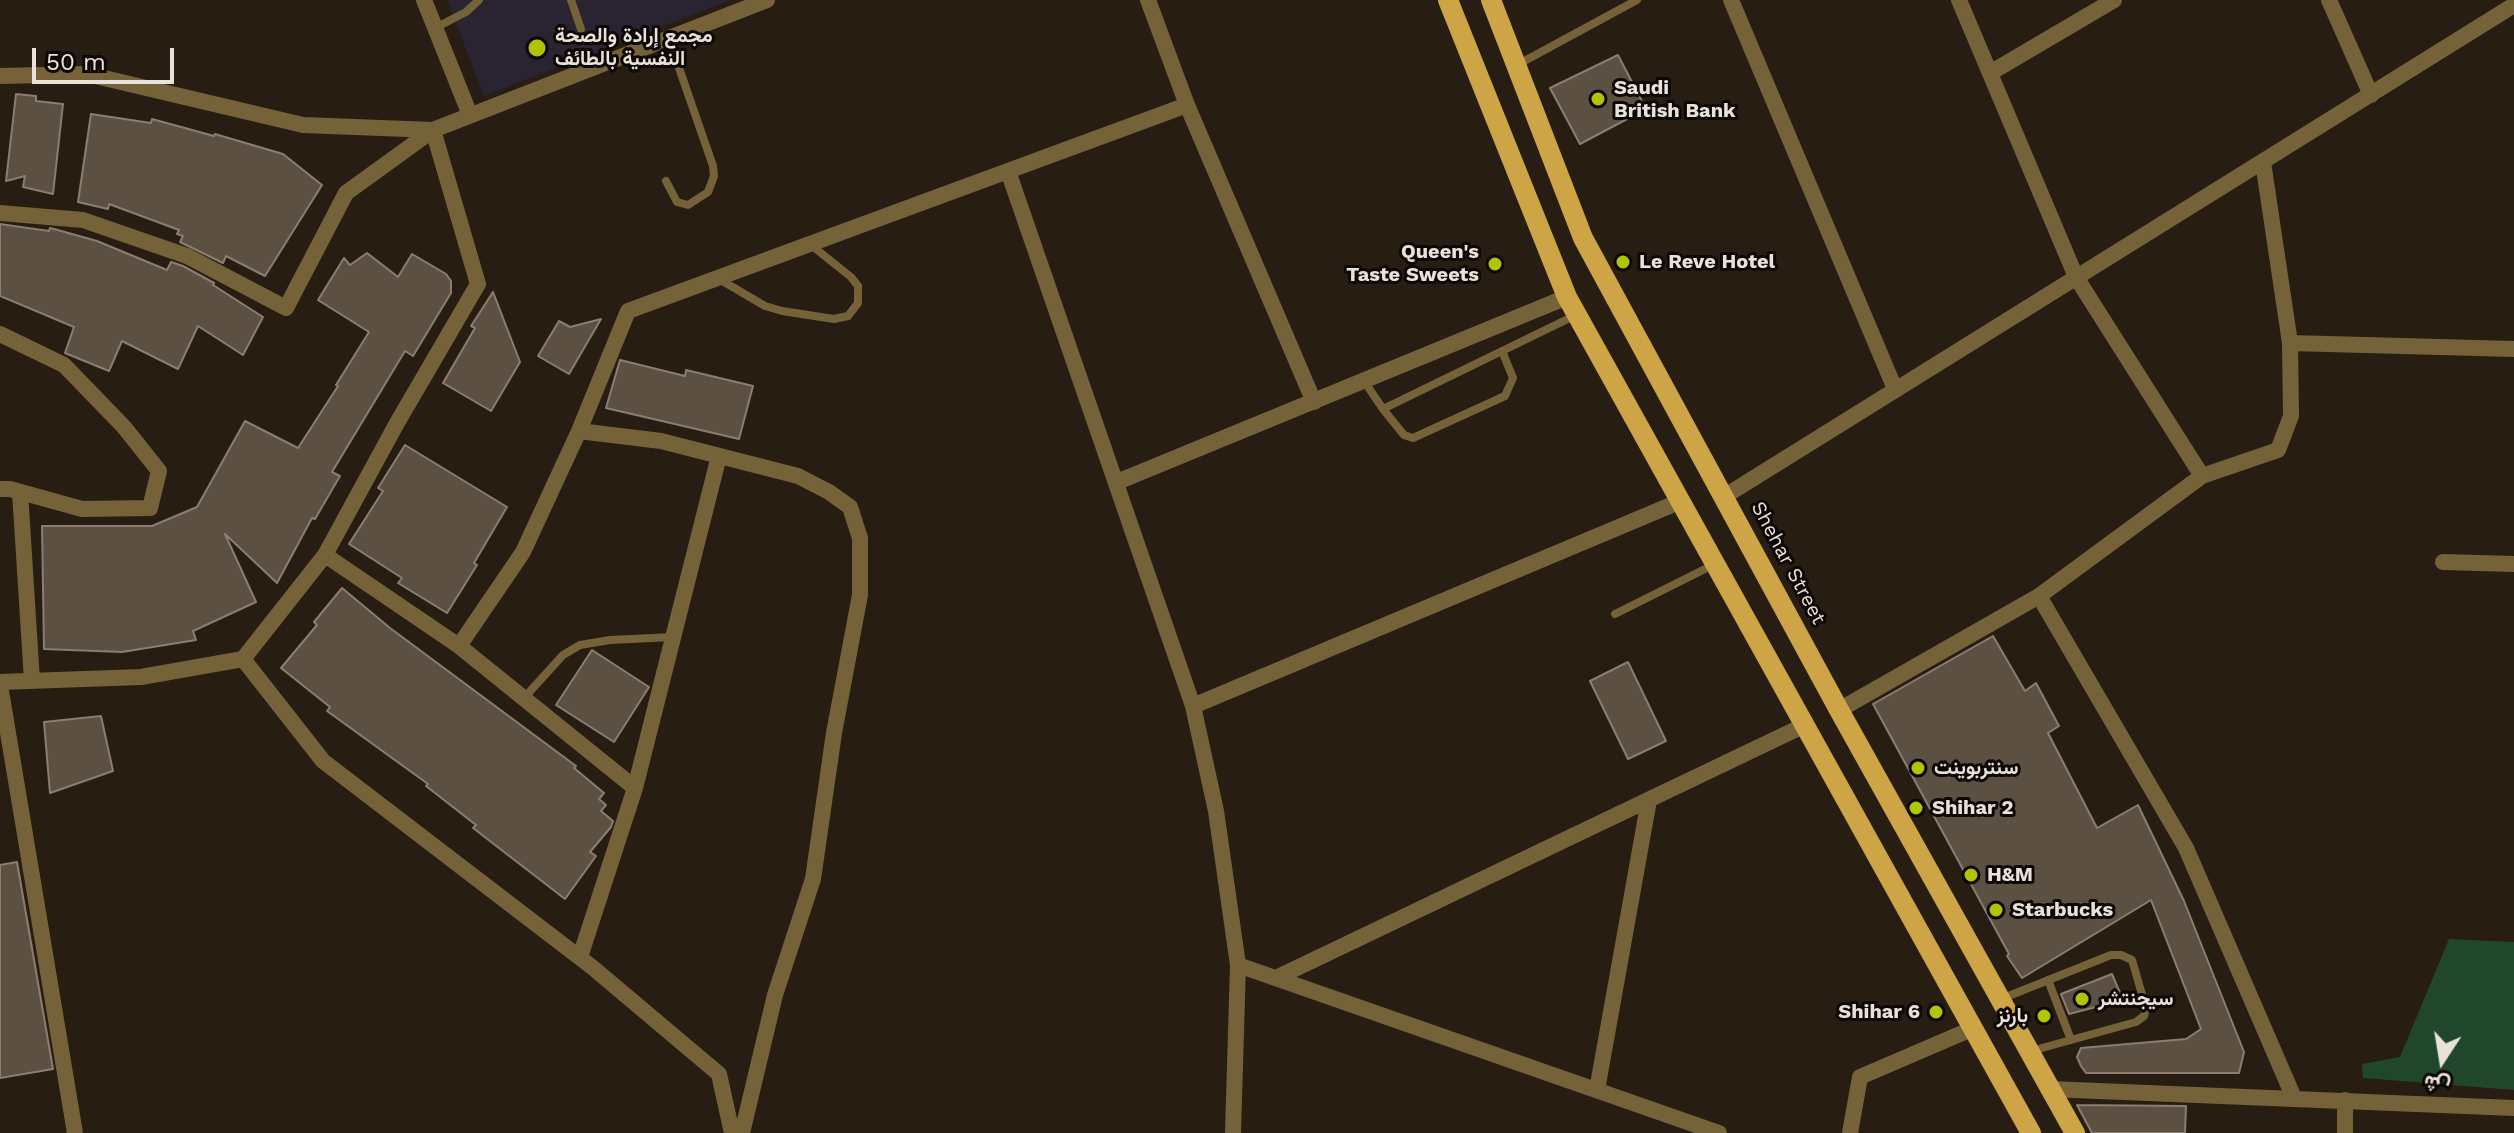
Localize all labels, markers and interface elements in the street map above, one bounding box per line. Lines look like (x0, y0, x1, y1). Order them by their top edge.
place label: مجمع إرادة والصحة النفسية بالطائف (555, 24, 712, 71)
scale bar (36, 32, 178, 82)
marker: مجمع إرادة والصحة النفسية بالطائف (526, 37, 548, 59)
text: 50 m (46, 48, 106, 76)
place label: Saudi British Bank (1614, 76, 1736, 123)
marker: Saudi British Bank (1589, 90, 1607, 108)
place label: Queen's Taste Sweets (1346, 240, 1479, 287)
place label: Le Reve Hotel (1639, 250, 1775, 274)
marker: Le Reve Hotel (1614, 253, 1632, 271)
marker: Queen's Taste Sweets (1486, 255, 1504, 273)
street label: Shehar Street (1746, 497, 1830, 629)
place label: سنتربوينت (1934, 756, 2018, 780)
marker: سنتربوينت (1909, 759, 1927, 777)
place label: Shihar 2 (1932, 796, 2013, 820)
marker: Shihar 2 (1907, 799, 1925, 817)
place label: H&M (1987, 863, 2033, 887)
marker: H&M (1962, 866, 1980, 884)
place label: Starbucks (2012, 898, 2113, 922)
marker: Starbucks (1987, 901, 2005, 919)
place label: سيجنتشر (2098, 987, 2174, 1011)
marker: سيجنتشر (2073, 990, 2091, 1008)
place label: Shihar 6 (1838, 1000, 1920, 1024)
marker: Shihar 6 (1927, 1003, 1945, 1021)
place label: بارنز (1997, 1004, 2028, 1028)
marker: بارنز (2035, 1007, 2053, 1025)
north arrow (2402, 1021, 2482, 1101)
text: ش (2421, 1070, 2452, 1100)

